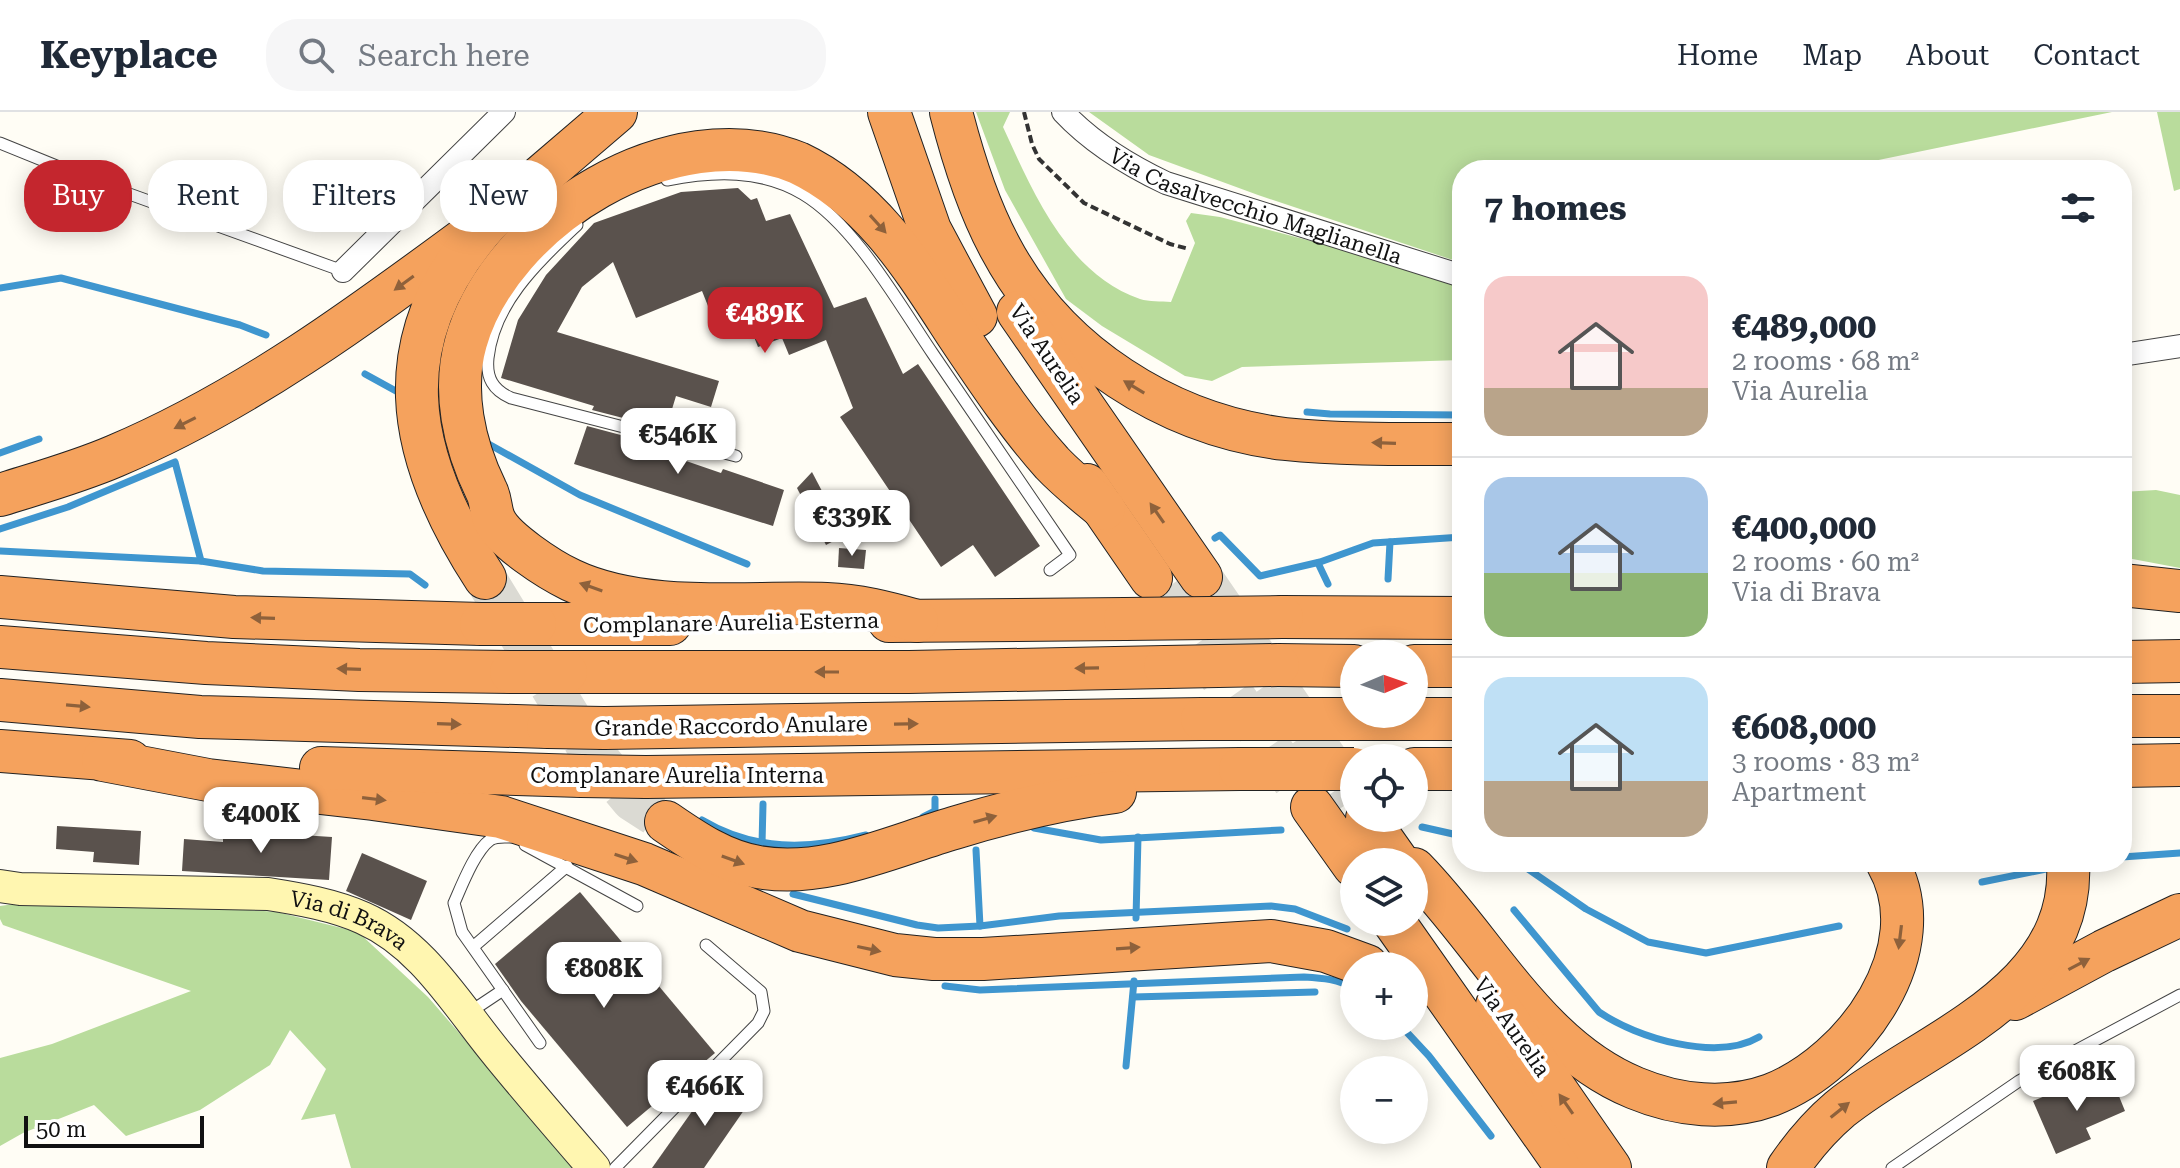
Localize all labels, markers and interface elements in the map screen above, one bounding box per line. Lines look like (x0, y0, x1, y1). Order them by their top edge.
search box (266, 19, 826, 91)
text: Keyplace (40, 33, 218, 77)
icon: search (294, 33, 338, 77)
text: Search here (358, 38, 530, 73)
text: Home (1677, 39, 1758, 72)
text: Map (1802, 39, 1862, 72)
text: About (1906, 39, 1989, 72)
text: Contact (2033, 39, 2140, 72)
street label: Via Casalvecchio Maglianella (1105, 142, 1405, 269)
chip: Buy (24, 160, 132, 232)
chip: Rent (148, 160, 267, 232)
chip: Filters (283, 160, 424, 232)
chip: New (440, 160, 557, 232)
icon: filters (2056, 186, 2100, 230)
text: 7 homes (1484, 188, 1627, 228)
one-way arrow (868, 214, 886, 233)
one-way arrow (394, 275, 415, 290)
pin: €489K (709, 287, 821, 355)
text: €489K (726, 298, 804, 328)
street label: Via Aurelia (1004, 299, 1090, 409)
text: €489,000 (1732, 306, 1876, 346)
icon: home (1548, 308, 1644, 404)
text: 2 rooms · 68 m² (1732, 346, 1919, 376)
text: Via Aurelia (1732, 376, 1868, 406)
one-way arrow (1123, 380, 1145, 394)
pin: €546K (622, 408, 734, 476)
one-way arrow (174, 416, 197, 429)
text: €546K (639, 419, 717, 449)
one-way arrow (1371, 437, 1396, 450)
pin: €339K (796, 490, 908, 558)
text: €339K (813, 501, 891, 531)
one-way arrow (1149, 503, 1165, 524)
text: €400,000 (1732, 507, 1876, 547)
icon: home (1548, 509, 1644, 605)
text: 2 rooms · 60 m² (1732, 547, 1919, 577)
text: Via di Brava (1732, 577, 1881, 607)
one-way arrow (579, 581, 603, 593)
street label: Complanare Aurelia Esterna (583, 608, 879, 638)
one-way arrow (250, 612, 275, 625)
north arrow (1340, 640, 1428, 728)
map controls (1340, 640, 1428, 1144)
one-way arrow (336, 662, 361, 675)
one-way arrow (1074, 662, 1099, 675)
one-way arrow (814, 666, 839, 678)
one-way arrow (66, 700, 91, 713)
text: €608,000 (1732, 707, 1876, 747)
icon: home (1548, 709, 1644, 805)
street label: Grande Raccordo Anulare (594, 711, 868, 741)
one-way arrow (437, 718, 462, 731)
one-way arrow (894, 718, 919, 730)
button: locate (1340, 744, 1428, 832)
text: 3 rooms · 83 m² (1732, 747, 1919, 777)
street label: Complanare Aurelia Interna (530, 763, 824, 788)
text: Apartment (1732, 777, 1866, 807)
pin: €400K (205, 787, 317, 855)
one-way arrow (362, 793, 387, 806)
text: €400K (222, 798, 300, 828)
one-way arrow (972, 812, 997, 824)
button: layers (1340, 848, 1428, 936)
one-way arrow (614, 853, 638, 865)
one-way arrow (721, 854, 745, 867)
street label: Via di Brava (288, 885, 413, 955)
one-way arrow (1894, 925, 1907, 950)
pin: €808K (548, 942, 660, 1010)
one-way arrow (1116, 942, 1141, 955)
one-way arrow (857, 943, 882, 956)
button: + (1340, 952, 1428, 1040)
text: €808K (565, 953, 643, 983)
one-way arrow (2068, 958, 2090, 972)
street label: Via Aurelia (1469, 973, 1555, 1081)
pin: €608K (2021, 1045, 2133, 1113)
button: − (1340, 1056, 1428, 1144)
text: €608K (2038, 1056, 2116, 1086)
pin: €466K (649, 1060, 761, 1128)
text: €466K (666, 1071, 744, 1101)
one-way arrow (1559, 1093, 1574, 1114)
one-way arrow (1712, 1097, 1737, 1110)
one-way arrow (1830, 1103, 1850, 1119)
scale bar (24, 1112, 204, 1148)
text: 50 m (36, 1117, 86, 1142)

